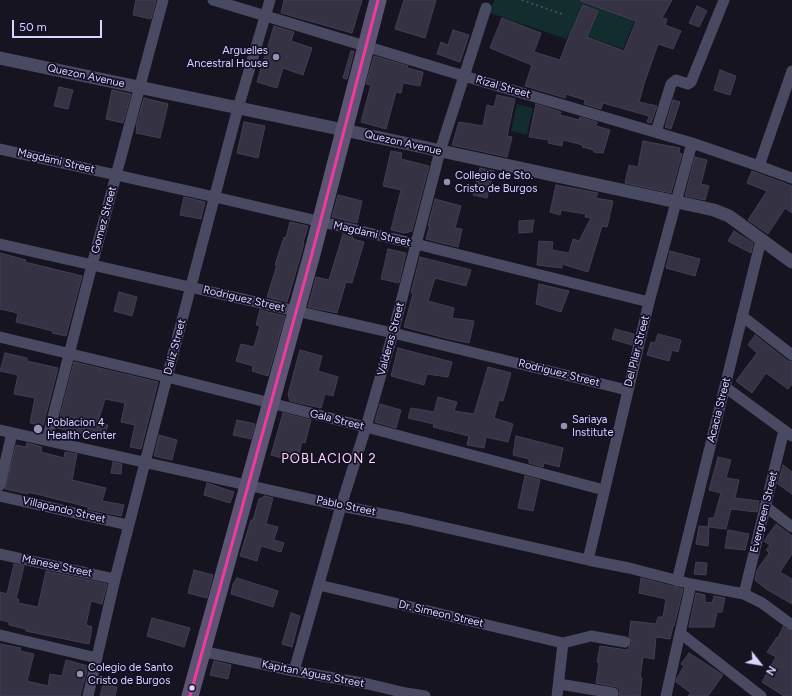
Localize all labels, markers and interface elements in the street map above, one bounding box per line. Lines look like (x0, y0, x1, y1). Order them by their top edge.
scale bar (14, 12, 104, 38)
text: 50 m (19, 20, 47, 34)
place label: Arguelles Ancestral House (187, 44, 268, 70)
marker: Arguelles Ancestral House (271, 52, 281, 62)
street label: Quezon Avenue (46, 61, 126, 91)
street label: Rizal Street (474, 73, 532, 101)
street label: Quezon Avenue (363, 128, 443, 158)
street label: Magdami Street (16, 146, 96, 176)
place label: Collegio de Sto. Cristo de Burgos (455, 169, 537, 195)
marker: Collegio de Sto. Cristo de Burgos (442, 177, 452, 187)
street label: Gomez Street (89, 185, 119, 255)
street label: Magdami Street (332, 219, 412, 249)
street label: Rodriguez Street (202, 283, 286, 315)
street label: Valderas Street (375, 301, 407, 377)
street label: Del Pilar Street (622, 314, 652, 388)
street label: Daliz Street (161, 318, 189, 376)
street label: Rodriguez Street (517, 356, 601, 390)
street label: Acacia Street (705, 376, 733, 444)
street label: Gala Street (308, 407, 366, 433)
place label: Sariaya Institute (572, 413, 613, 439)
place label: Poblacion 4 Health Center (47, 416, 116, 442)
marker: Sariaya Institute (559, 421, 569, 431)
marker: Poblacion 4 Health Center (32, 423, 44, 435)
district label: POBLACION 2 (281, 451, 377, 467)
street label: Evergreen Street (747, 470, 781, 554)
street label: Pablo Street (315, 493, 377, 519)
street label: Villapando Street (21, 494, 107, 526)
street label: Manese Street (21, 552, 93, 580)
street label: Dr. Simeon Street (397, 598, 485, 630)
north arrow (740, 644, 780, 684)
street label: Kapitan Aguas Street (261, 658, 365, 690)
place label: Colegio de Santo Cristo de Burgos (88, 661, 173, 687)
text: N (763, 663, 778, 677)
marker: Colegio de Santo Cristo de Burgos (75, 669, 85, 679)
unlabelled marker (187, 683, 197, 693)

